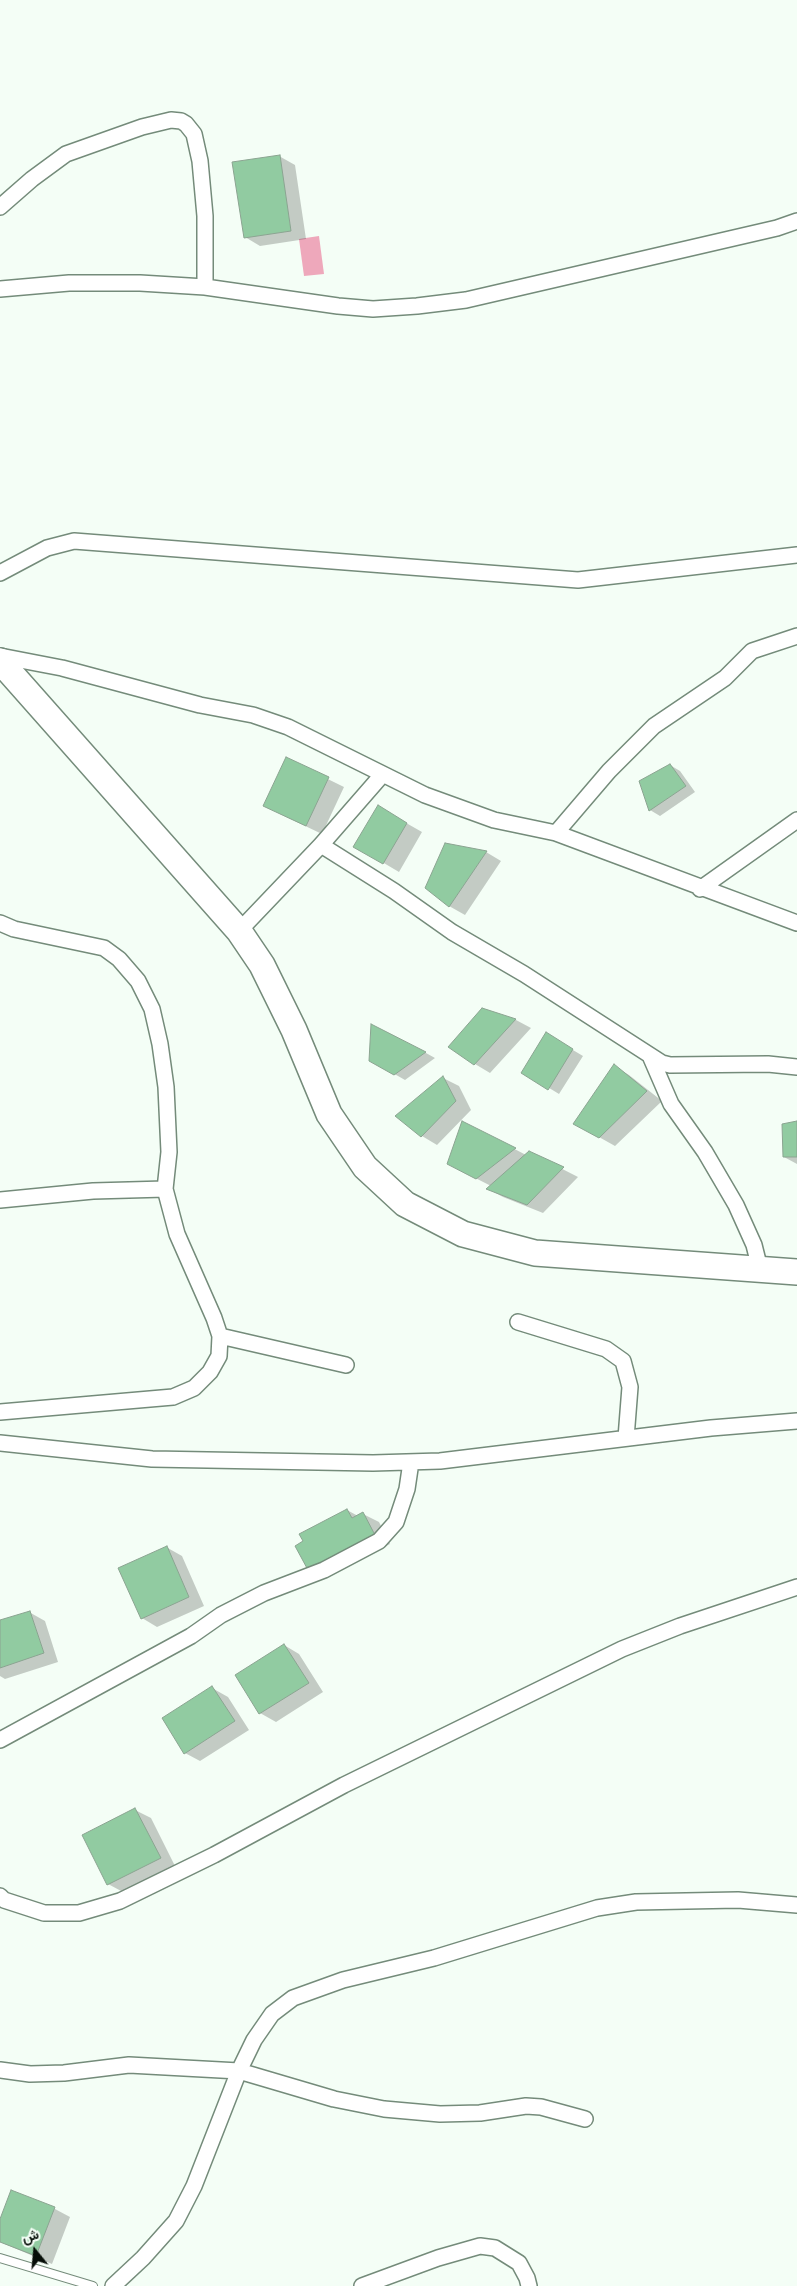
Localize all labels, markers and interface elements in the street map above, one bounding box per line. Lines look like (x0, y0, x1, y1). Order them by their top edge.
north arrow (10, 2226, 60, 2276)
text: ش (20, 2227, 41, 2246)

